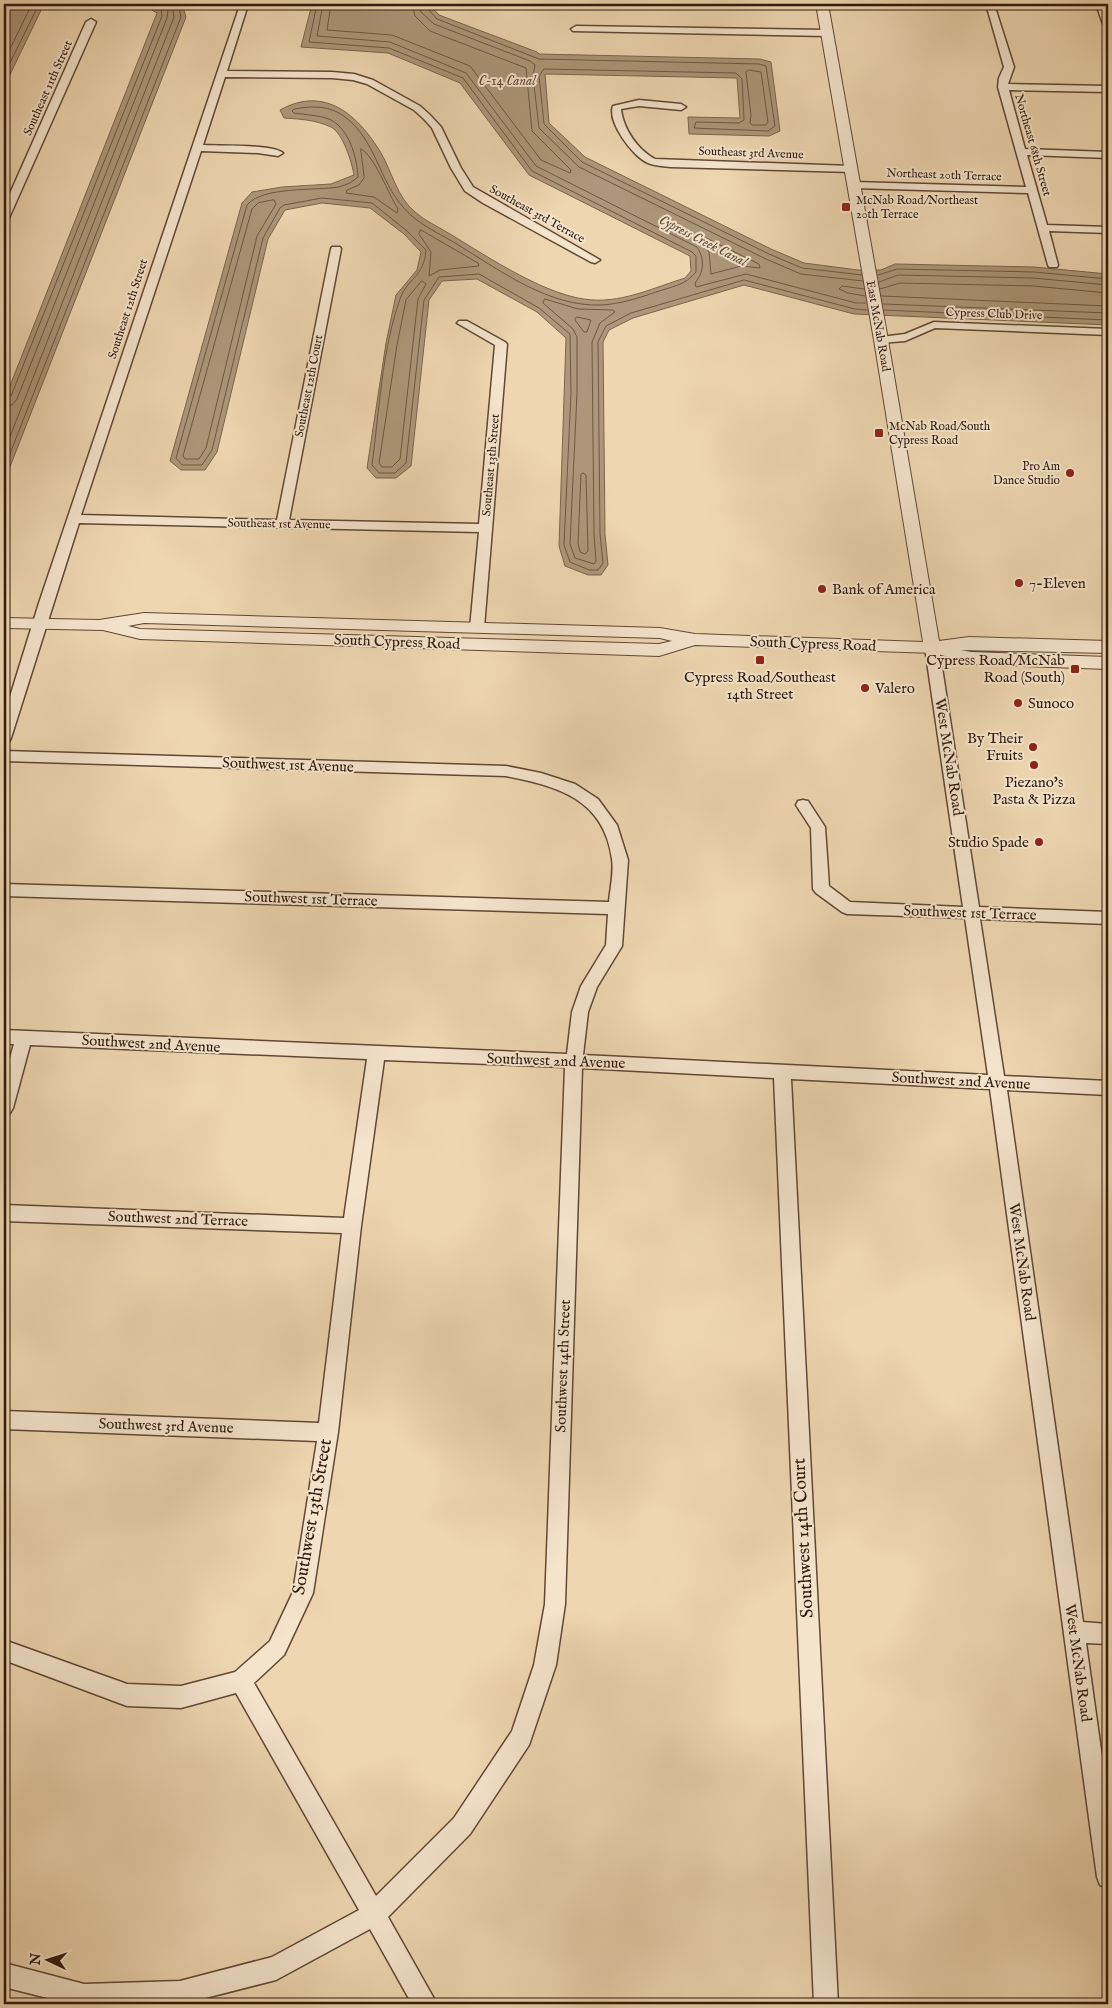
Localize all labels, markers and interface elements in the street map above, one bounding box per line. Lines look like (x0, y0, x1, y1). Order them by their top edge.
street label: Southeast 11th Street (20, 38, 76, 138)
water label: C-14 Canal (478, 72, 537, 90)
street label: Northeast 68th Street (1011, 92, 1055, 198)
street label: Southeast 3rd Avenue (698, 144, 804, 162)
street label: Northeast 20th Terrace (886, 165, 1002, 185)
street label: Southeast 3rd Terrace (487, 182, 588, 247)
place label: McNab Road/Northeast 20th Terrace (856, 193, 978, 222)
marker: McNab Road/Northeast 20th Terrace (840, 201, 852, 213)
water label: Cypress Creek Canal (656, 211, 752, 272)
street label: Southeast 12th Street (105, 257, 151, 361)
street label: East McNab Road (863, 279, 893, 373)
street label: Cypress Club Drive (945, 305, 1043, 324)
street label: Southeast 12th Court (292, 334, 326, 438)
street label: Southeast 13th Street (479, 413, 503, 517)
place label: McNab Road/South Cypress Road (889, 419, 991, 449)
marker: McNab Road/South Cypress Road (873, 427, 885, 439)
place label: Pro Am Dance Studio (993, 459, 1061, 488)
marker: Pro Am Dance Studio (1064, 467, 1076, 479)
street label: Southeast 1st Avenue (227, 516, 331, 532)
place label: 7-Eleven (1029, 574, 1086, 593)
marker: 7-Eleven (1013, 577, 1025, 589)
place label: Bank of America (832, 580, 936, 599)
marker: Bank of America (816, 583, 828, 595)
street label: South Cypress Road (334, 630, 461, 654)
street label: South Cypress Road (750, 632, 877, 656)
place label: Cypress Road/McNab Road (South) (926, 651, 1065, 687)
marker: Cypress Road/Southeast 14th Street (754, 654, 766, 666)
marker: Cypress Road/McNab Road (South) (1069, 663, 1081, 675)
place label: Cypress Road/Southeast 14th Street (684, 668, 836, 704)
place label: Valero (874, 679, 915, 698)
marker: Valero (859, 682, 871, 694)
place label: Sunoco (1028, 694, 1074, 713)
street label: West McNab Road (930, 697, 968, 818)
marker: Sunoco (1012, 697, 1024, 709)
place label: By Their Fruits (967, 729, 1023, 765)
marker: By Their Fruits (1027, 741, 1039, 753)
street label: Southwest 1st Avenue (222, 753, 354, 777)
marker: Piezano's Pasta & Pizza (1028, 759, 1040, 771)
place label: Piezano's Pasta & Pizza (993, 773, 1076, 809)
place label: Studio Spade (948, 833, 1029, 852)
marker: Studio Spade (1033, 836, 1045, 848)
street label: Southwest 1st Terrace (244, 887, 378, 911)
street label: Southwest 1st Terrace (903, 901, 1037, 925)
street label: Southwest 2nd Avenue (81, 1031, 221, 1057)
street label: Southwest 2nd Avenue (486, 1049, 626, 1073)
street label: Southwest 2nd Avenue (891, 1068, 1031, 1094)
street label: West McNab Road (1004, 1202, 1040, 1323)
street label: Southwest 2nd Terrace (108, 1207, 249, 1231)
street label: Southwest 14th Street (551, 1299, 575, 1433)
street label: Southwest 3rd Avenue (98, 1414, 234, 1438)
street label: Southwest 13th Street (288, 1437, 338, 1597)
street label: Southwest 14th Court (788, 1458, 820, 1618)
street label: West McNab Road (1060, 1603, 1096, 1724)
north arrow (22, 1936, 72, 1986)
text: N (27, 1952, 45, 1967)

